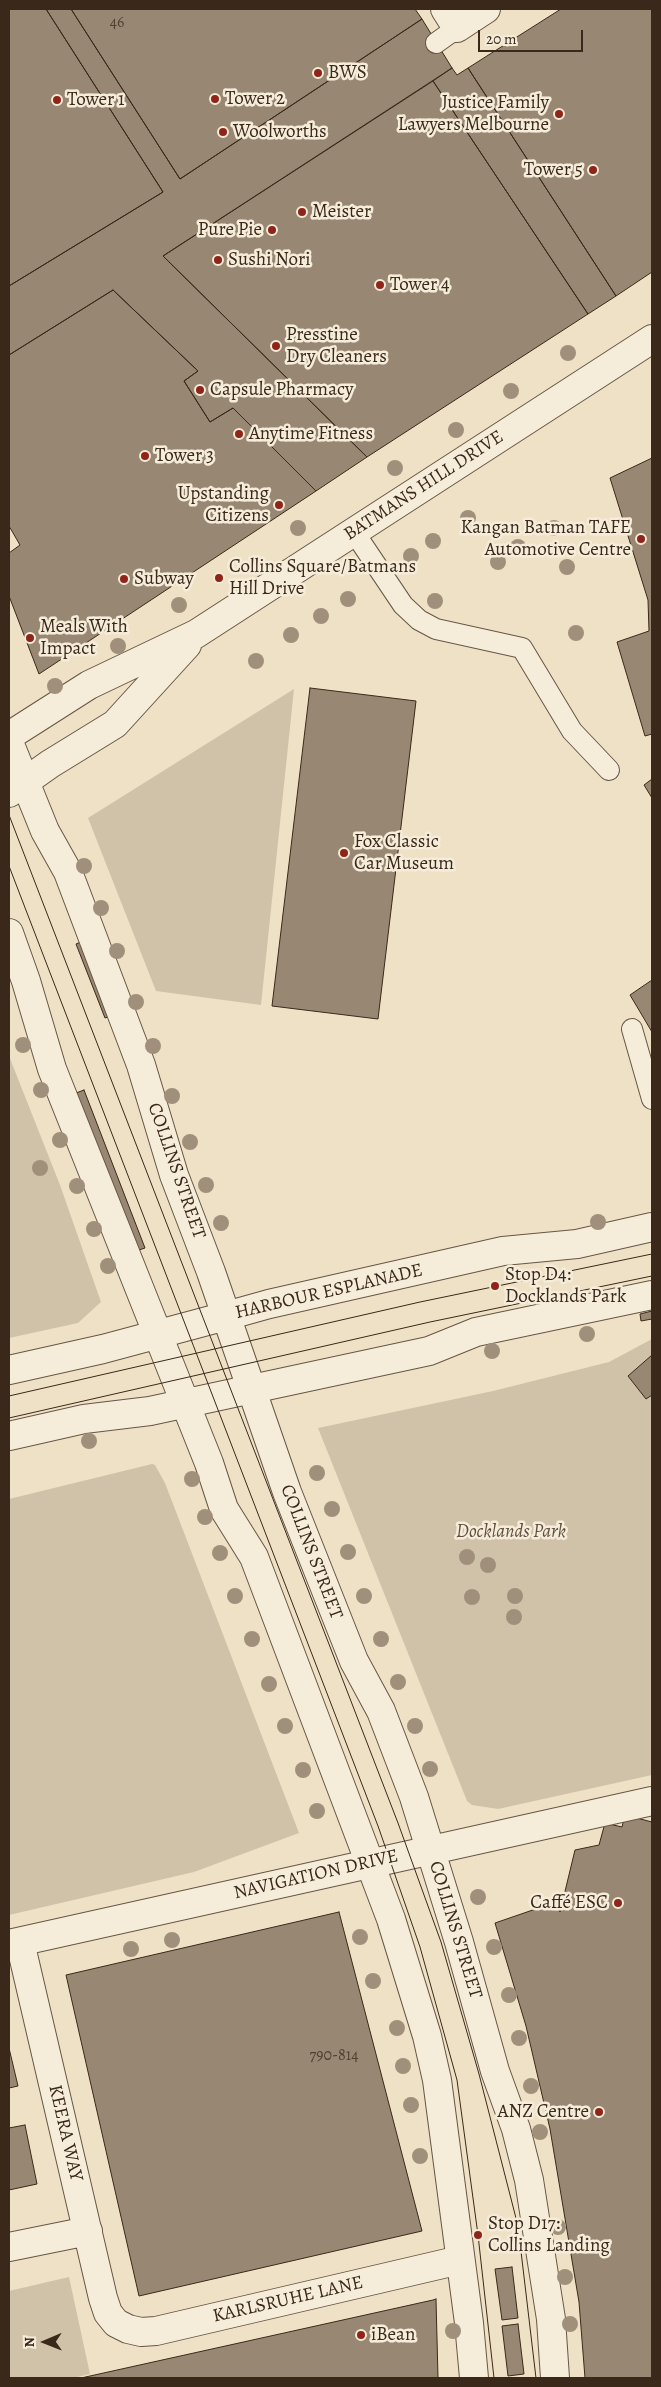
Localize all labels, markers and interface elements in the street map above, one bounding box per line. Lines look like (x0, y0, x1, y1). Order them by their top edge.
house number: 46 (110, 13, 124, 33)
scale bar (481, 20, 586, 52)
text: 20 m (486, 29, 517, 49)
place label: BWS (328, 62, 367, 84)
marker: BWS (312, 67, 324, 79)
place label: Tower 2 (225, 88, 285, 110)
place label: Tower 1 (67, 89, 125, 111)
place label: Justice Family Lawyers Melbourne (398, 92, 549, 136)
marker: Tower 2 (209, 93, 221, 105)
marker: Tower 1 (51, 94, 63, 106)
marker: Justice Family Lawyers Melbourne (553, 108, 565, 120)
place label: Woolworths (233, 121, 327, 143)
marker: Woolworths (217, 126, 229, 138)
place label: Tower 5 (524, 159, 583, 181)
marker: Tower 5 (587, 164, 599, 176)
place label: Meister (312, 201, 371, 223)
marker: Meister (296, 206, 308, 218)
place label: Pure Pie (198, 219, 262, 241)
marker: Pure Pie (266, 224, 278, 236)
place label: Sushi Nori (228, 249, 311, 271)
marker: Sushi Nori (212, 254, 224, 266)
place label: Tower 4 (390, 274, 450, 296)
marker: Tower 4 (374, 279, 386, 291)
place label: Presstine Dry Cleaners (286, 324, 387, 368)
marker: Presstine Dry Cleaners (270, 340, 282, 352)
place label: Capsule Pharmacy (210, 379, 354, 401)
marker: Capsule Pharmacy (194, 384, 206, 396)
place label: Anytime Fitness (249, 423, 373, 445)
street label: BATMANS HILL DRIVE (340, 426, 508, 546)
marker: Anytime Fitness (233, 428, 245, 440)
place label: Tower 3 (155, 445, 214, 467)
marker: Tower 3 (139, 450, 151, 462)
place label: Upstanding Citizens (178, 483, 269, 527)
marker: Upstanding Citizens (273, 499, 285, 511)
place label: Kangan Batman TAFE Automotive Centre (460, 517, 631, 561)
marker: Kangan Batman TAFE Automotive Centre (635, 533, 647, 545)
place label: Collins Square/Batmans Hill Drive (229, 556, 416, 600)
place label: Subway (134, 568, 194, 590)
marker: Collins Square/Batmans Hill Drive (213, 572, 225, 584)
marker: Subway (118, 573, 130, 585)
place label: Meals With Impact (40, 616, 128, 660)
marker: Meals With Impact (24, 632, 36, 644)
place label: Fox Classic Car Museum (354, 831, 454, 875)
marker: Fox Classic Car Museum (338, 847, 350, 859)
street label: COLLINS STREET (142, 1100, 210, 1242)
street label: HARBOUR ESPLANADE (233, 1259, 425, 1325)
place label: Stop D4: Docklands Park (505, 1264, 626, 1308)
marker: Stop D4: Docklands Park (489, 1280, 501, 1292)
street label: COLLINS STREET (275, 1481, 347, 1623)
park label: Docklands Park (456, 1521, 566, 1543)
street label: NAVIGATION DRIVE (232, 1845, 400, 1905)
street label: COLLINS STREET (423, 1859, 487, 2001)
place label: Caffé ESC (530, 1892, 608, 1914)
marker: Caffé ESC (612, 1897, 624, 1909)
house number: 790-814 (309, 2046, 359, 2066)
street label: KEERA WAY (43, 2083, 87, 2183)
place label: ANZ Centre (497, 2101, 589, 2123)
marker: ANZ Centre (593, 2106, 605, 2118)
place label: Stop D17: Collins Landing (488, 2213, 610, 2257)
marker: Stop D17: Collins Landing (472, 2229, 484, 2241)
street label: KARLSRUHE LANE (211, 2272, 365, 2328)
north arrow (20, 2317, 70, 2367)
place label: iBean (371, 2324, 415, 2346)
marker: iBean (355, 2329, 367, 2341)
text: N (20, 2337, 39, 2348)

